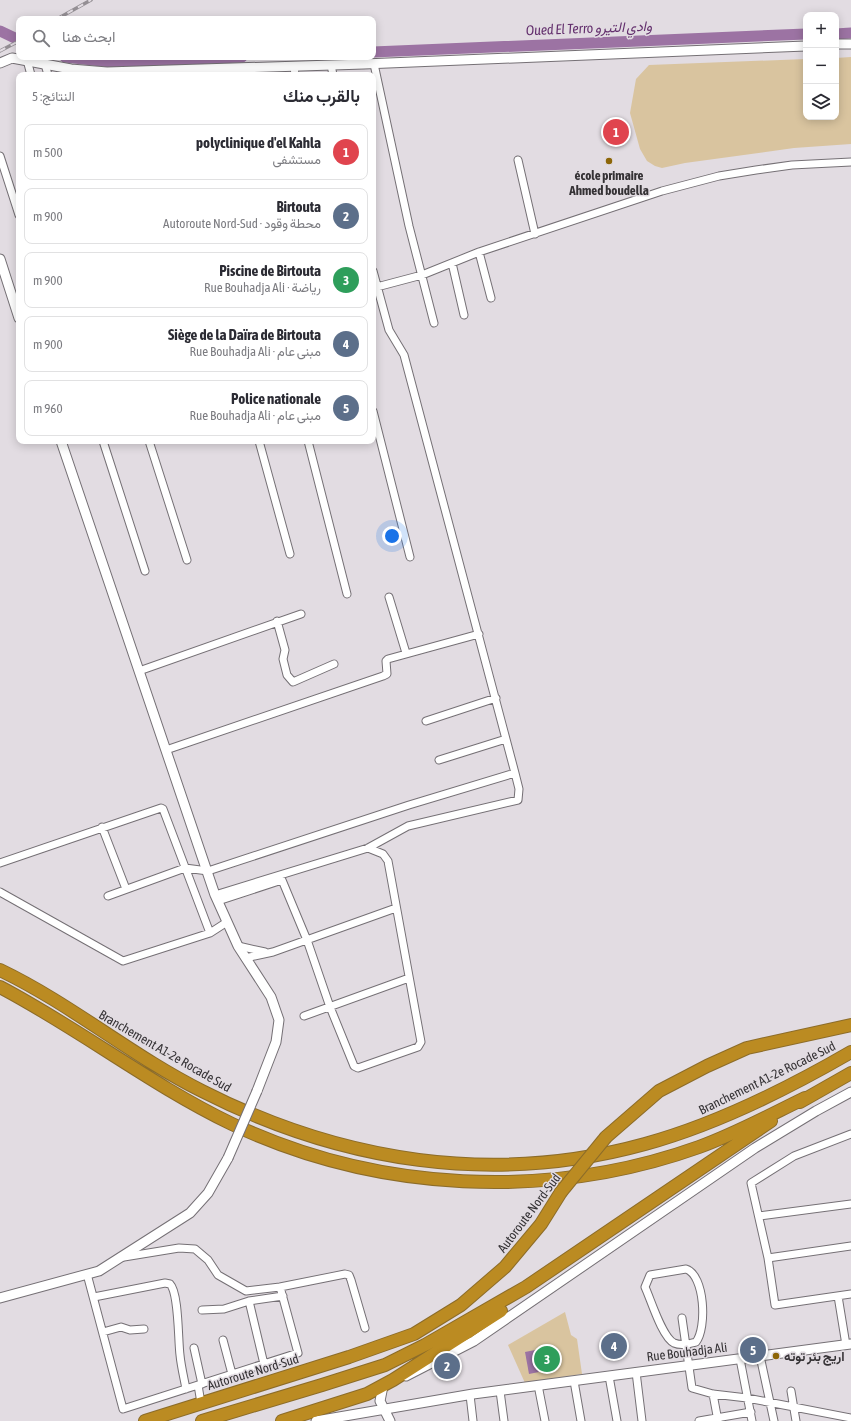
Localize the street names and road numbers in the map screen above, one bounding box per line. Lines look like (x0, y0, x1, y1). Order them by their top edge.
street label: Branchement A1-2e Rocade Sud (96, 1007, 234, 1095)
street label: Branchement A1-2e Rocade Sud (696, 1038, 838, 1118)
street label: Autoroute Nord-Sud (494, 1171, 564, 1255)
street label: Rue Bouhadja Ali (646, 1340, 728, 1364)
street label: Autoroute Nord-Sud (205, 1351, 301, 1393)

